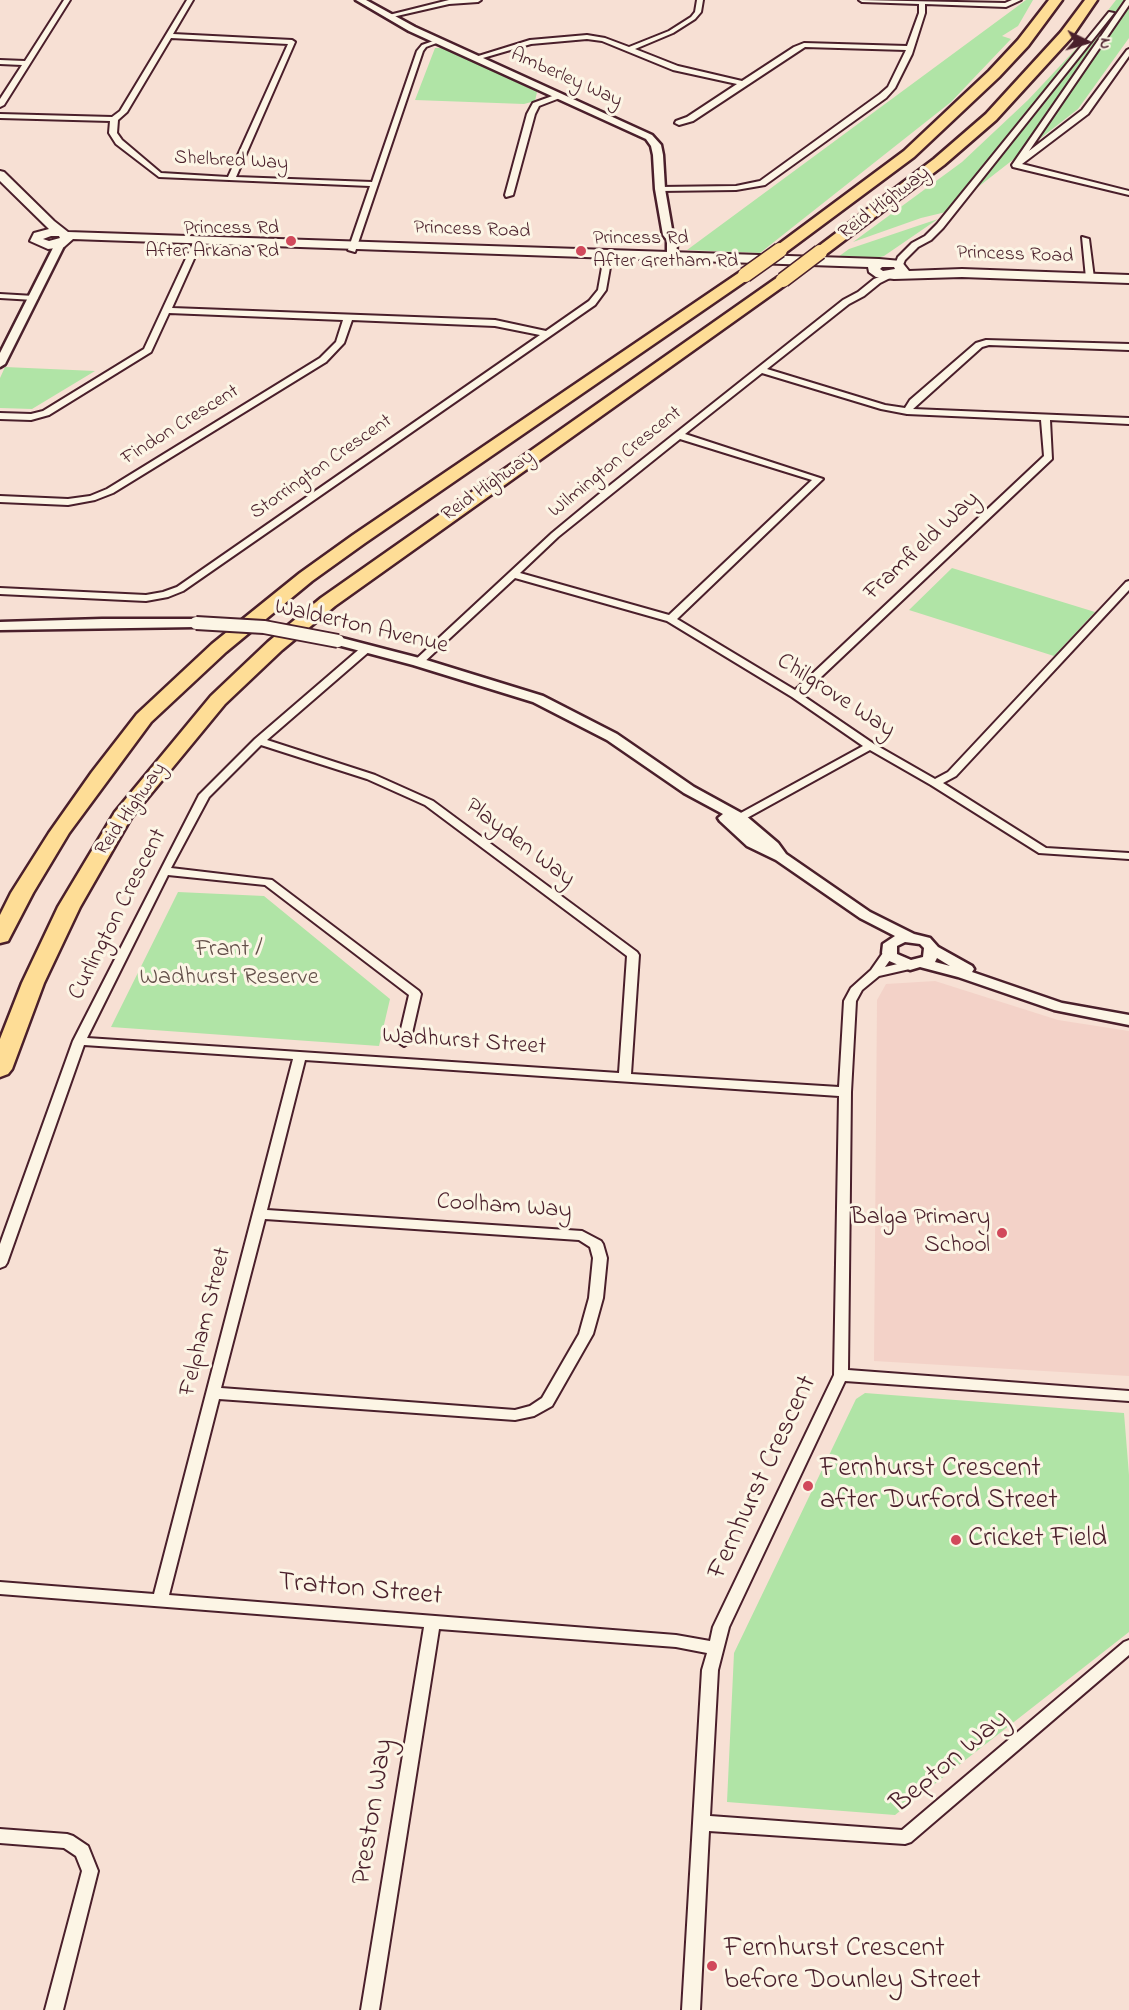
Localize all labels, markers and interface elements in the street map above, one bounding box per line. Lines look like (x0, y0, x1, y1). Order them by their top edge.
north arrow (1057, 12, 1117, 72)
text: N (1093, 37, 1117, 50)
street label: Amberley Way (507, 44, 625, 114)
street label: Shelbred Way (173, 147, 289, 177)
street label: Reid Highway (835, 162, 935, 246)
street label: Princess Road (413, 217, 531, 245)
place label: Princess Rd After Arkana Rd (145, 218, 279, 265)
place label: Princess Rd After Gretham Rd (593, 228, 738, 275)
marker: Princess Rd After Arkana Rd (284, 234, 298, 248)
street label: Princess Road (956, 242, 1074, 270)
marker: Princess Rd After Gretham Rd (574, 244, 588, 258)
street label: Findon Crescent (118, 380, 244, 472)
street label: Wilmington Crescent (545, 402, 687, 524)
street label: Storrington Crescent (246, 410, 398, 526)
street label: Reid Highway (438, 446, 540, 528)
street label: Framfield Way (859, 486, 987, 608)
street label: Walderton Avenue (271, 594, 451, 662)
street label: Chilgrove Way (770, 648, 900, 746)
street label: Reid Highway (91, 759, 173, 861)
street label: Playden Way (458, 793, 580, 895)
street label: Curlington Crescent (63, 824, 175, 1006)
park label: Frant / Wadhurst Reserve (140, 937, 318, 993)
street label: Wadhurst Street (381, 1023, 547, 1063)
street label: Coolham Way (435, 1189, 573, 1227)
place label: Balga Primary School (851, 1205, 990, 1261)
marker: Balga Primary School (995, 1226, 1009, 1240)
street label: Felpham Street (175, 1245, 239, 1399)
street label: Fernhurst Crescent (702, 1371, 826, 1585)
place label: Fernhurst Crescent after Durford Street (820, 1453, 1058, 1519)
marker: Fernhurst Crescent after Durford Street (801, 1479, 815, 1493)
place label: Cricket Field (968, 1523, 1107, 1557)
marker: Cricket Field (949, 1533, 963, 1547)
street label: Tratton Street (277, 1567, 443, 1615)
street label: Bepton Way (885, 1704, 1017, 1822)
street label: Preston Way (347, 1737, 403, 1887)
place label: Fernhurst Crescent before Dounley Street (724, 1933, 981, 1999)
marker: Fernhurst Crescent before Dounley Street (705, 1959, 719, 1973)

